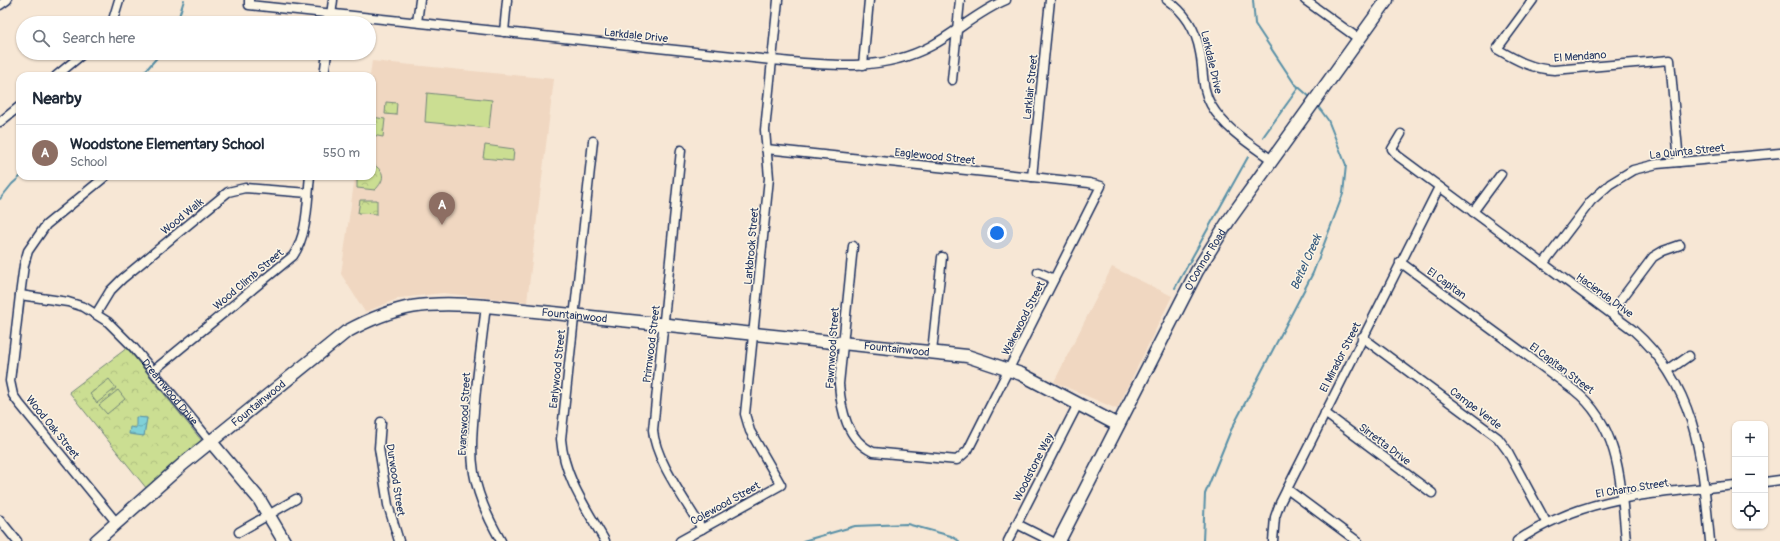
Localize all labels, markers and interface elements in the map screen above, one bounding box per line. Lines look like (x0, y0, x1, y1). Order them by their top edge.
search box (16, 16, 376, 60)
street label: Larkdale Drive (603, 26, 669, 45)
icon: search (30, 27, 52, 49)
text: Search here (62, 29, 135, 48)
street label: Larkdale Drive (1198, 29, 1225, 95)
street label: El Mendano (1553, 48, 1607, 65)
street label: Larklair Street (1021, 53, 1040, 120)
text: Nearby (32, 88, 81, 109)
text: Woodstone Elementary School (70, 135, 265, 154)
street label: La Quinta Street (1649, 141, 1726, 162)
text: A (41, 145, 49, 161)
text: 550 m (323, 145, 360, 161)
street label: Eaglewood Street (894, 146, 977, 167)
text: School (70, 154, 107, 170)
pin: A (429, 192, 455, 225)
street label: Wood Walk (159, 195, 206, 237)
street label: Larkbrook Street (742, 206, 761, 285)
your location (987, 223, 1007, 243)
street label: O'Connor Road (1182, 227, 1229, 293)
water label: Beitel Creek (1288, 231, 1326, 292)
street label: Wood Climb Street (211, 246, 286, 312)
street label: El Capitan (1425, 265, 1469, 302)
street label: Hacienda Drive (1574, 270, 1636, 321)
street label: Wakewood Street (999, 279, 1048, 357)
street label: Primwood Street (640, 304, 663, 384)
street label: Fountainwood (541, 306, 608, 326)
street label: Fawnwood Street (823, 306, 842, 389)
street label: El Mirador Street (1317, 320, 1364, 394)
street label: Earlywood Street (547, 329, 568, 409)
street label: Fountainwood (863, 339, 930, 359)
street label: El Capitan Street (1527, 340, 1597, 397)
street label: Dreamwood Drive (139, 356, 201, 428)
street label: Evanswood Street (456, 372, 473, 456)
street label: Fountainwood (229, 378, 288, 429)
street label: Campe Verde (1447, 385, 1505, 432)
street label: Wood Oak Street (23, 393, 83, 462)
street label: Sirretta Drive (1356, 421, 1414, 468)
map controls (1732, 421, 1768, 529)
button: + (1732, 421, 1768, 457)
street label: Woodstone Way (1011, 431, 1056, 504)
street label: Durwood Street (383, 443, 408, 518)
button: − (1732, 457, 1768, 493)
street label: El Charro Street (1595, 476, 1670, 501)
street label: Colewood Street (688, 479, 763, 528)
button: locate (1732, 493, 1768, 529)

